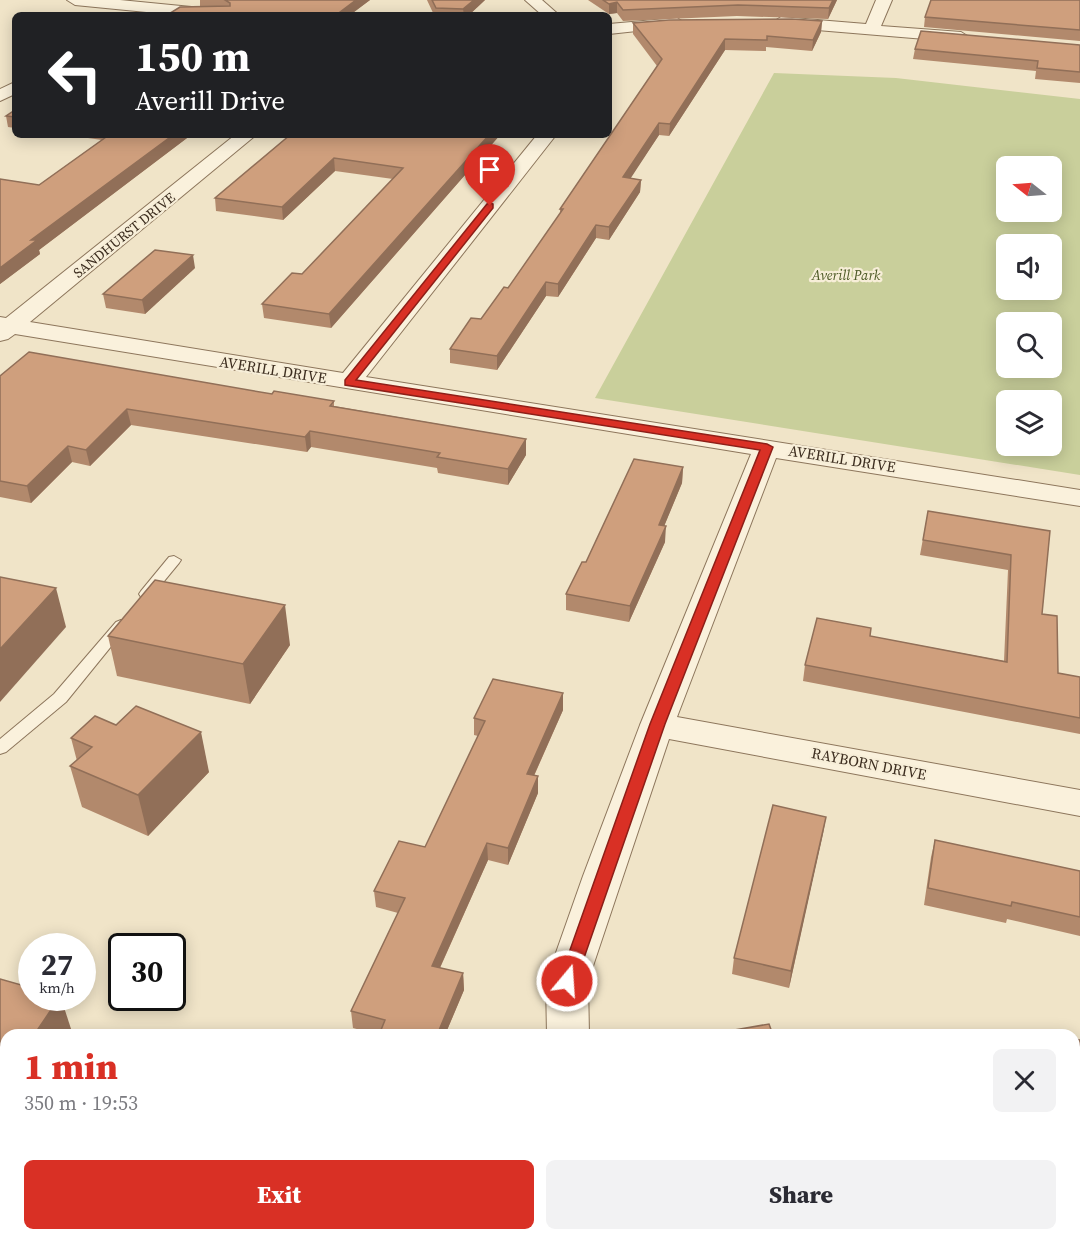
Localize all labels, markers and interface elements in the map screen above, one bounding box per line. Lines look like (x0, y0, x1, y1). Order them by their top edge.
text: 150 m (135, 27, 250, 85)
icon: left (36, 36, 114, 114)
text: Averill Drive (135, 82, 285, 119)
pin (464, 144, 515, 206)
icon: arrive (473, 153, 506, 186)
north arrow (996, 156, 1062, 222)
map controls (996, 156, 1062, 456)
street label: SANDHURST DRIVE (69, 188, 179, 282)
button: sound (996, 234, 1062, 300)
park label: Averill Park (811, 265, 881, 285)
button: search (996, 312, 1062, 378)
street label: AVERILL DRIVE (218, 351, 328, 388)
button: layers (996, 390, 1062, 456)
street label: AVERILL DRIVE (787, 440, 897, 477)
street label: RAYBORN DRIVE (810, 742, 928, 785)
speed limit sign: 30 (108, 933, 186, 1011)
text: 27 (41, 944, 73, 985)
position arrow (535, 949, 599, 1013)
text: km/h (39, 977, 75, 998)
text: 1 min (24, 1042, 118, 1091)
button: close (993, 1049, 1056, 1112)
text: 350 m · 19:53 (24, 1089, 138, 1117)
button: Exit (24, 1160, 534, 1229)
button: Share (546, 1160, 1056, 1229)

